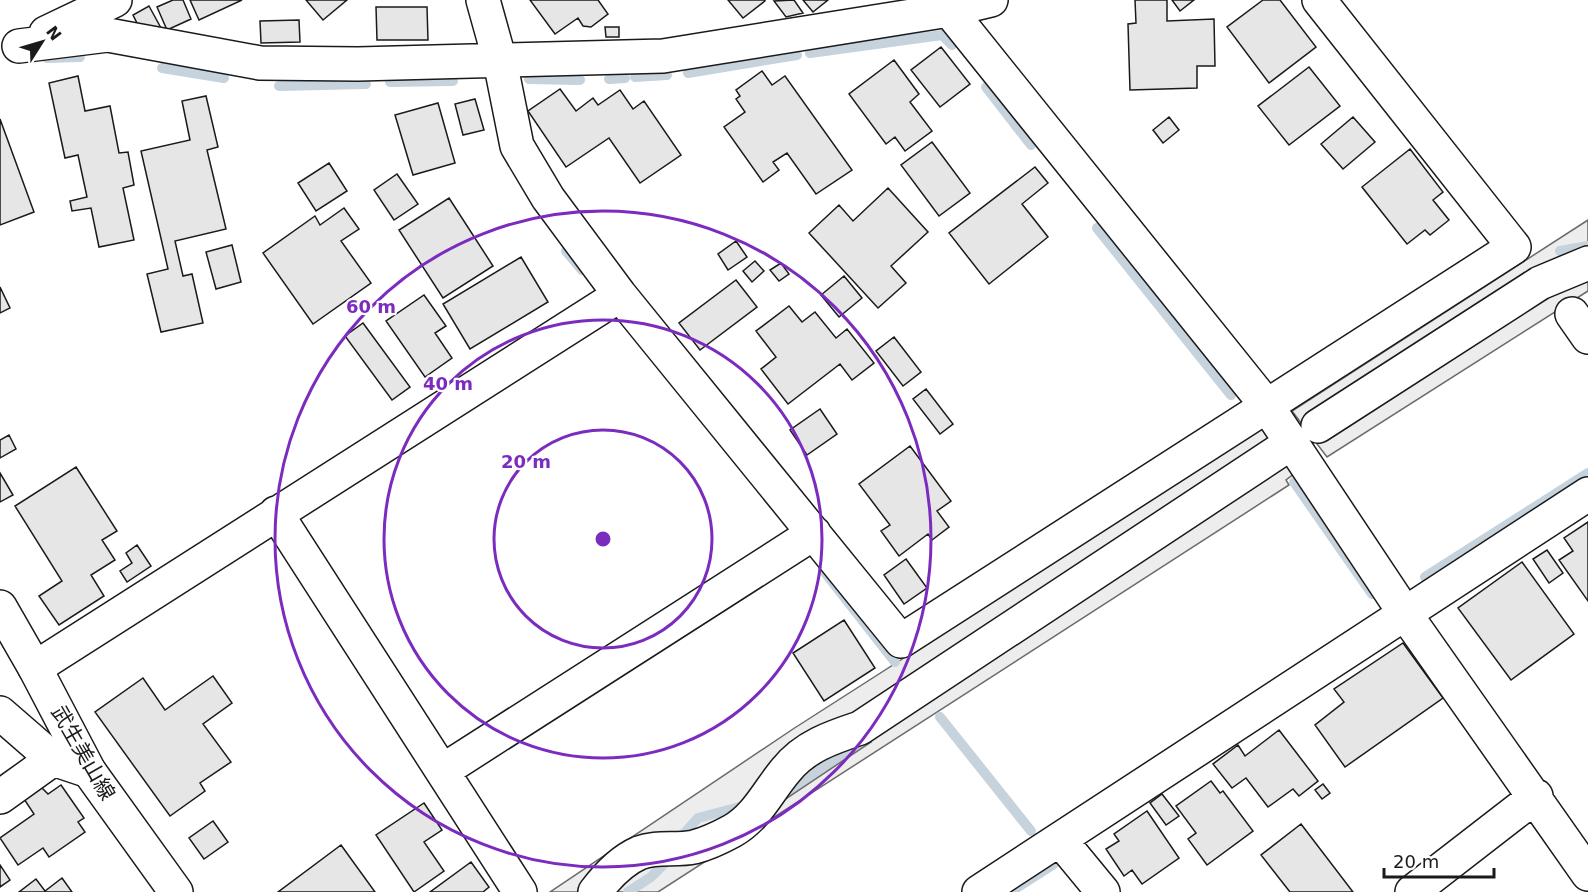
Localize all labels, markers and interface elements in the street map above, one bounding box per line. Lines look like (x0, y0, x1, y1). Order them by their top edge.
north arrow (12, 12, 72, 72)
text: N (42, 22, 65, 44)
text: 60 m (346, 296, 396, 317)
text: 40 m (423, 373, 473, 394)
text: 20 m (501, 451, 551, 472)
centre of rings (593, 529, 613, 549)
street label: 武生美山線 (46, 702, 120, 804)
scale bar (1384, 841, 1494, 879)
text: 20 m (1393, 851, 1439, 872)

